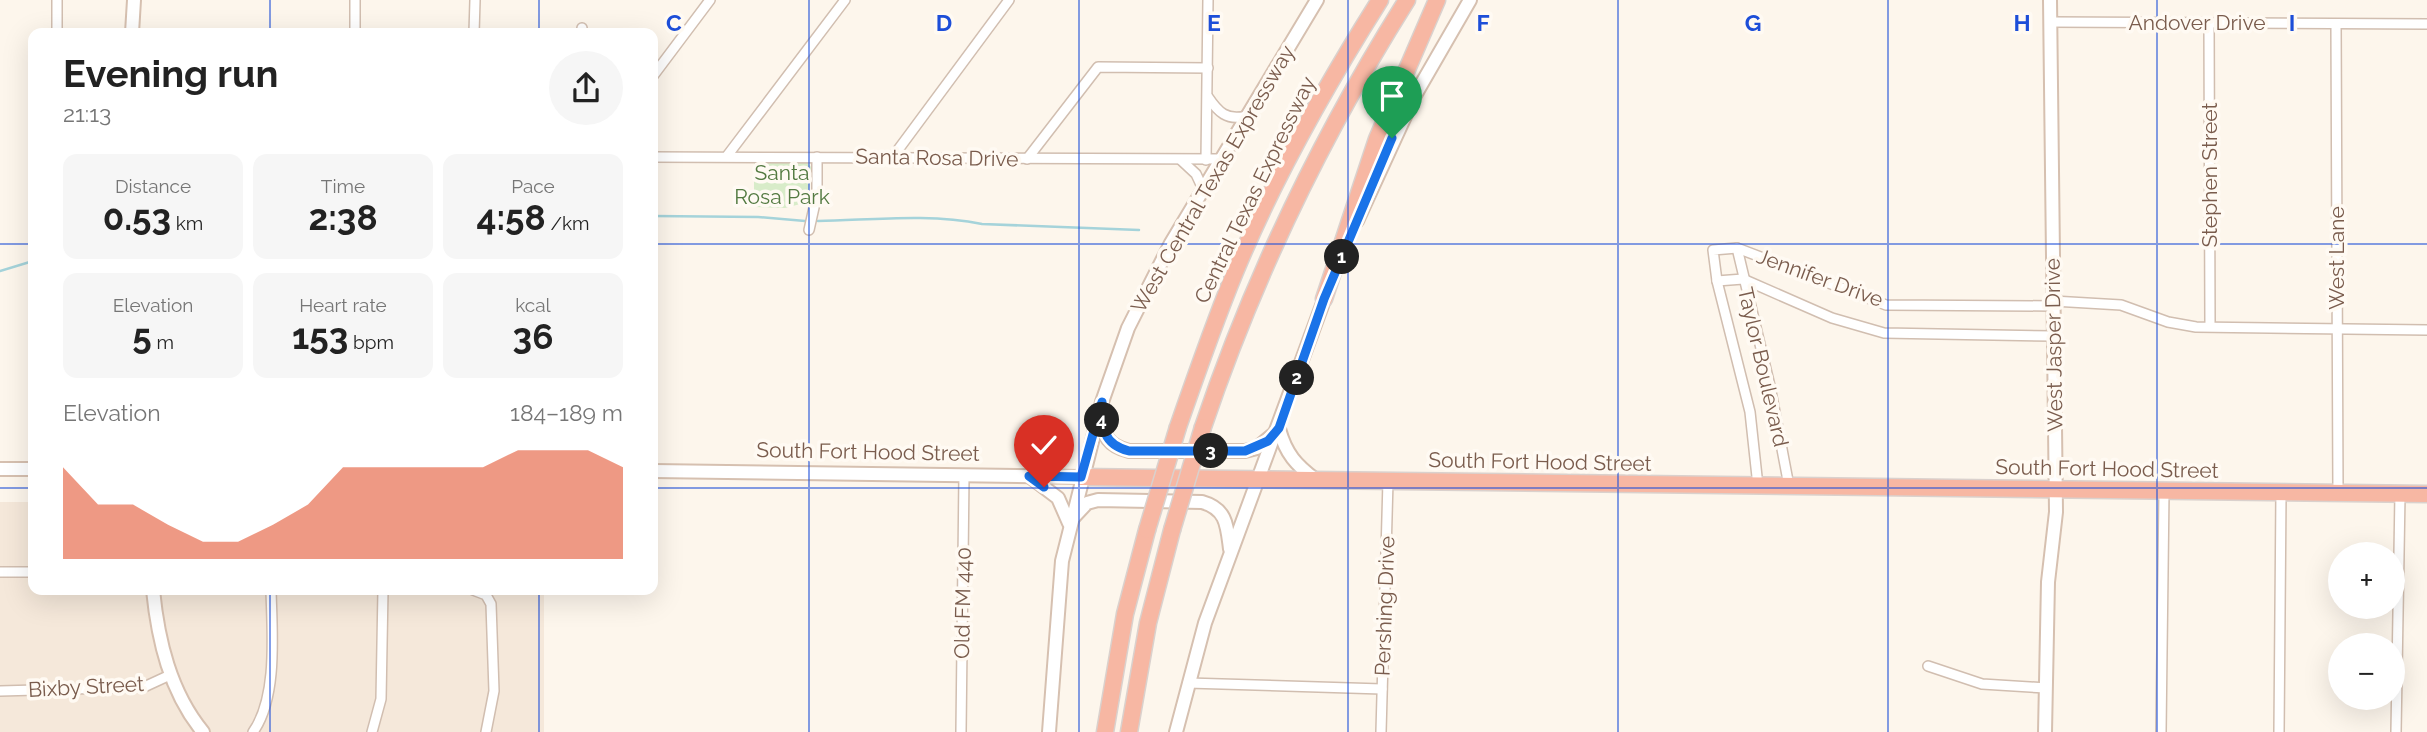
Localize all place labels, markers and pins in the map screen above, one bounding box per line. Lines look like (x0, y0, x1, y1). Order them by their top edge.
pin (1362, 66, 1422, 138)
pin: 1 (1324, 240, 1360, 274)
pin: 2 (1280, 360, 1314, 396)
pin: 4 (1084, 402, 1120, 438)
pin (1014, 415, 1074, 487)
pin: 3 (1194, 434, 1228, 468)

